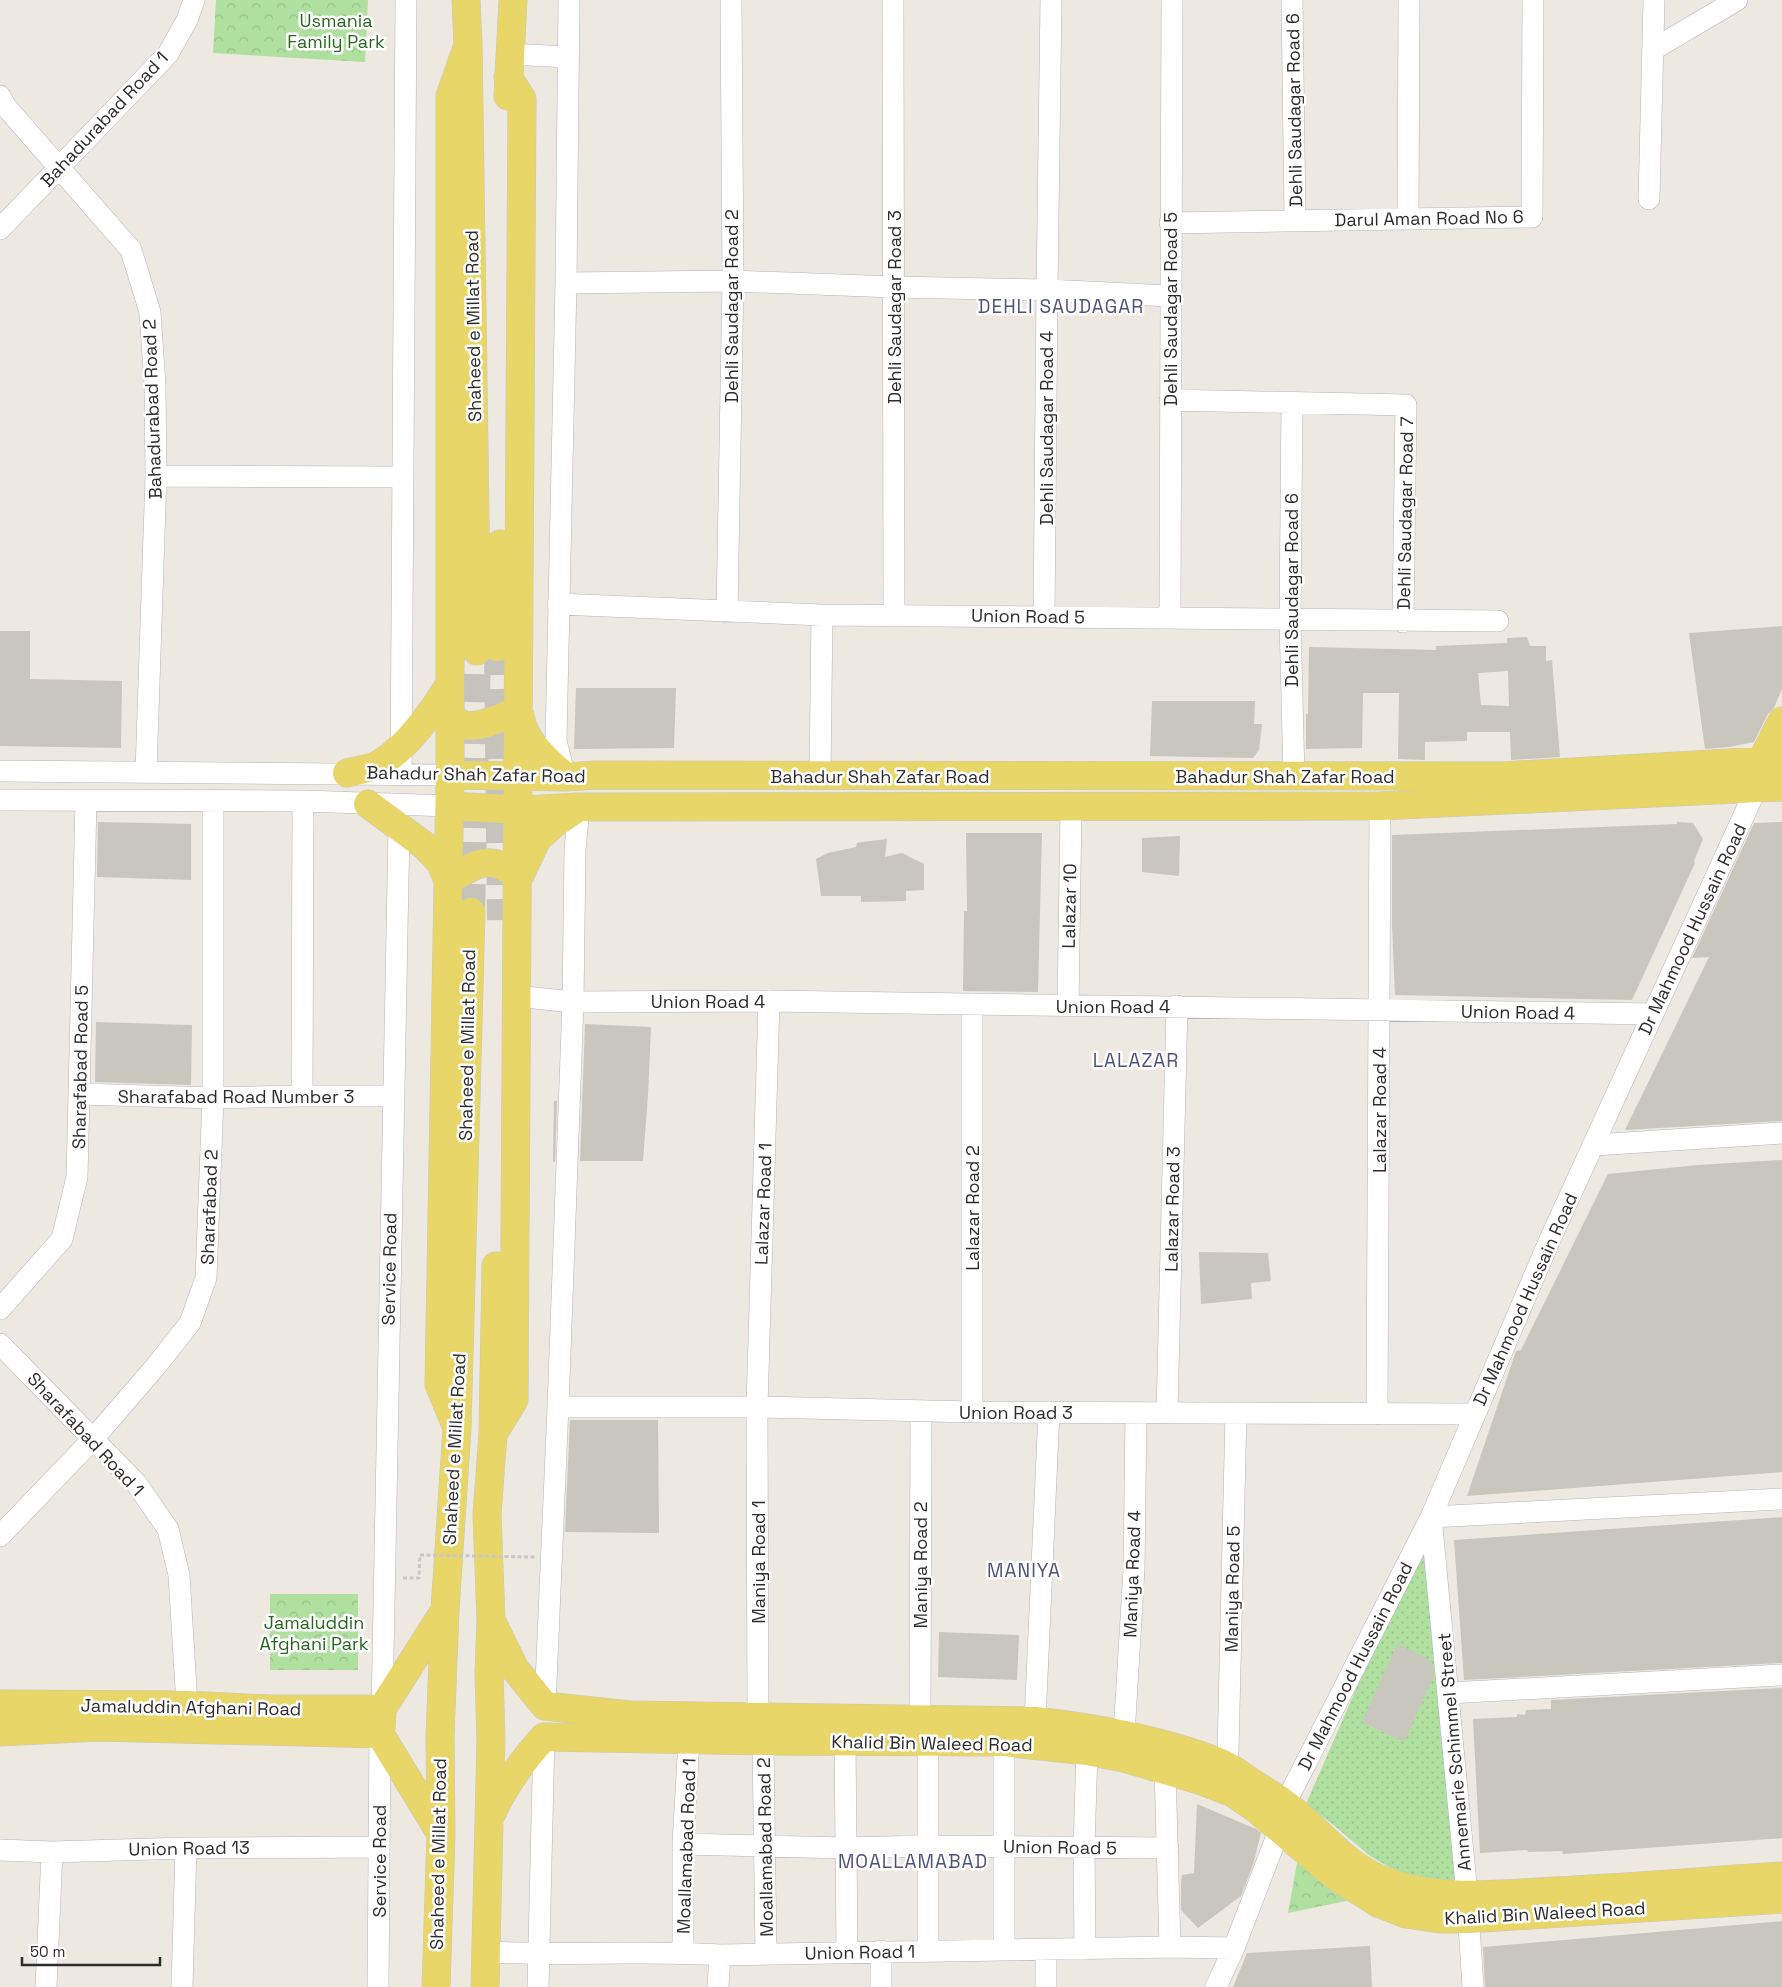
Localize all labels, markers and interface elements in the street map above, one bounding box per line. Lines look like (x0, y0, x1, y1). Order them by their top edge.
park label: Usmania Family Park (287, 9, 385, 53)
street label: Dehli Saudagar Road 6 (1281, 13, 1307, 207)
street label: Bahadurabad Road 1 (35, 46, 173, 192)
street label: Darul Aman Road No 6 (1334, 205, 1524, 231)
street label: Dehli Saudagar Road 2 (720, 209, 743, 403)
street label: Dehli Saudagar Road 3 (883, 210, 906, 404)
street label: Dehli Saudagar Road 5 (1159, 212, 1182, 406)
street label: Shaheed e Millat Road (460, 230, 486, 422)
district label: DEHLI SAUDAGAR (978, 294, 1144, 319)
street label: Bahadurabad Road 2 (137, 318, 167, 500)
street label: Dehli Saudagar Road 4 (1035, 331, 1058, 525)
street label: Dehli Saudagar Road 7 (1392, 416, 1418, 610)
street label: Dehli Saudagar Road 6 (1280, 493, 1303, 687)
street label: Union Road 5 (971, 604, 1085, 628)
street label: Bahadur Shah Zafar Road (366, 761, 586, 787)
street label: Bahadur Shah Zafar Road (770, 765, 990, 788)
street label: Bahadur Shah Zafar Road (1175, 765, 1395, 788)
street label: Dr Mahmood Hussain Road (1633, 820, 1751, 1038)
street label: Lalazar 10 (1057, 863, 1081, 949)
street label: Shaheed e Millat Road (454, 949, 480, 1141)
street label: Sharafabad Road 5 (67, 985, 93, 1149)
street label: Union Road 4 (651, 990, 765, 1013)
street label: Union Road 4 (1056, 995, 1170, 1018)
street label: Union Road 4 (1461, 1000, 1575, 1024)
street label: Lalazar Road 4 (1368, 1047, 1391, 1173)
district label: LALAZAR (1093, 1048, 1179, 1073)
street label: Sharafabad Road Number 3 (118, 1085, 354, 1108)
street label: Lalazar Road 1 (749, 1142, 777, 1266)
street label: Lalazar Road 2 (961, 1145, 984, 1271)
street label: Lalazar Road 3 (1159, 1146, 1185, 1272)
street label: Sharafabad 2 (195, 1149, 223, 1265)
street label: Dr Mahmood Hussain Road (1468, 1189, 1582, 1409)
street label: Service Road (377, 1212, 401, 1326)
street label: Shaheed e Millat Road (437, 1353, 471, 1545)
street label: Sharafabad Road 1 (23, 1367, 149, 1501)
street label: Union Road 3 (959, 1401, 1073, 1424)
street label: Maniya Road 1 (747, 1500, 770, 1624)
street label: Maniya Road 2 (909, 1501, 932, 1629)
street label: Maniya Road 4 (1118, 1510, 1146, 1638)
street label: Maniya Road 5 (1219, 1525, 1245, 1653)
district label: MANIYA (987, 1558, 1061, 1583)
street label: Dr Mahmood Hussain Road (1292, 1558, 1418, 1774)
park label: Jamaluddin Afghani Park (260, 1611, 369, 1655)
street label: Annemarie Schimmel Street (1432, 1632, 1476, 1872)
street label: Jamaluddin Afghani Road (81, 1694, 301, 1720)
street label: Khalid Bin Waleed Road (831, 1730, 1033, 1756)
street label: Moallamabad Road 2 (752, 1757, 778, 1937)
street label: Shaheed e Millat Road (425, 1758, 451, 1950)
street label: Moallamabad Road 1 (671, 1758, 701, 1934)
street label: Service Road (368, 1805, 391, 1917)
street label: Union Road 13 (128, 1835, 250, 1861)
street label: Union Road 5 (1003, 1835, 1117, 1859)
district label: MOALLAMABAD (838, 1849, 988, 1874)
street label: Khalid Bin Waleed Road (1444, 1896, 1646, 1930)
scale bar (22, 1934, 160, 1966)
street label: Union Road 1 (805, 1940, 915, 1964)
text: 50 m (30, 1942, 65, 1961)

